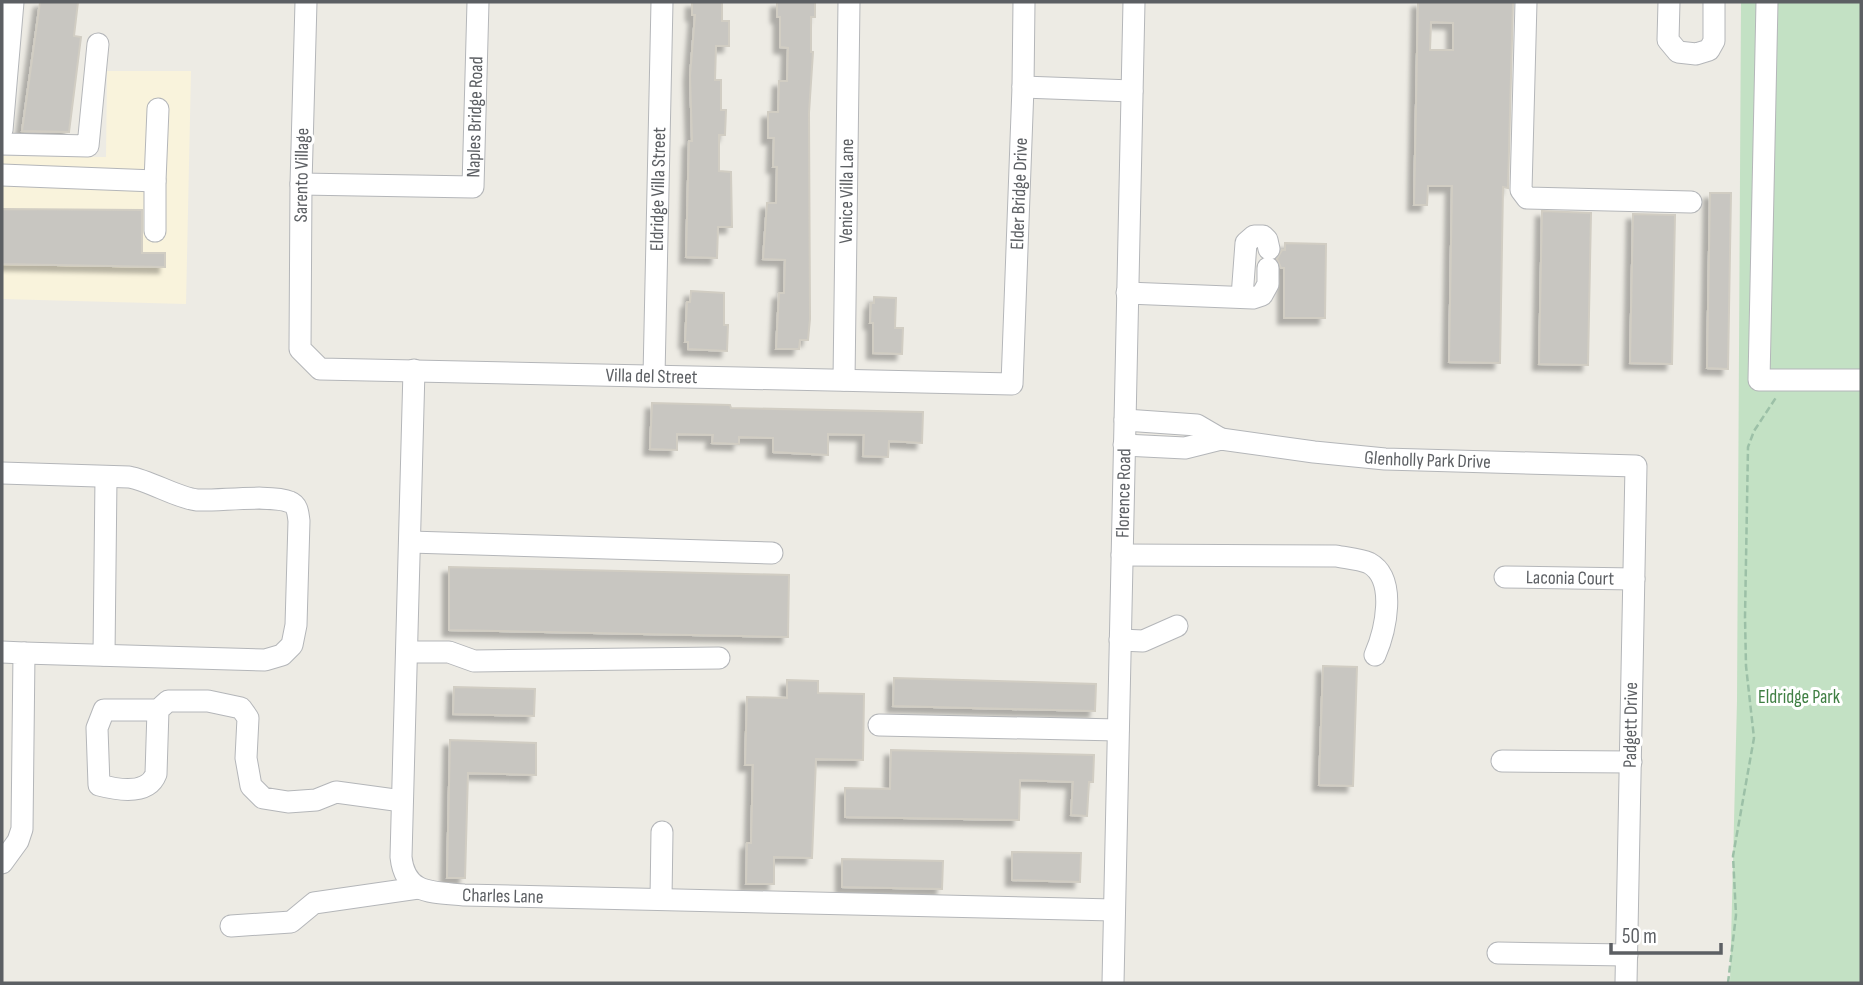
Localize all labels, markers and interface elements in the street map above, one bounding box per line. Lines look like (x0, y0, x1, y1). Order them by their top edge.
street label: Naples Bridge Road (462, 56, 488, 178)
street label: Sarento Village (290, 127, 314, 223)
street label: Eldridge Villa Street (645, 127, 671, 251)
street label: Elder Bridge Drive (1005, 137, 1033, 250)
street label: Venice Villa Lane (834, 138, 859, 244)
street label: Villa del Street (605, 364, 698, 389)
street label: Glenholly Park Drive (1363, 446, 1491, 473)
street label: Florence Road (1111, 448, 1136, 538)
street label: Laconia Court (1526, 566, 1614, 590)
street label: Padgett Drive (1619, 682, 1643, 768)
park label: Eldridge Park (1758, 686, 1841, 709)
street label: Charles Lane (462, 883, 544, 908)
scale bar (1611, 912, 1721, 956)
text: 50 m (1622, 924, 1657, 949)

